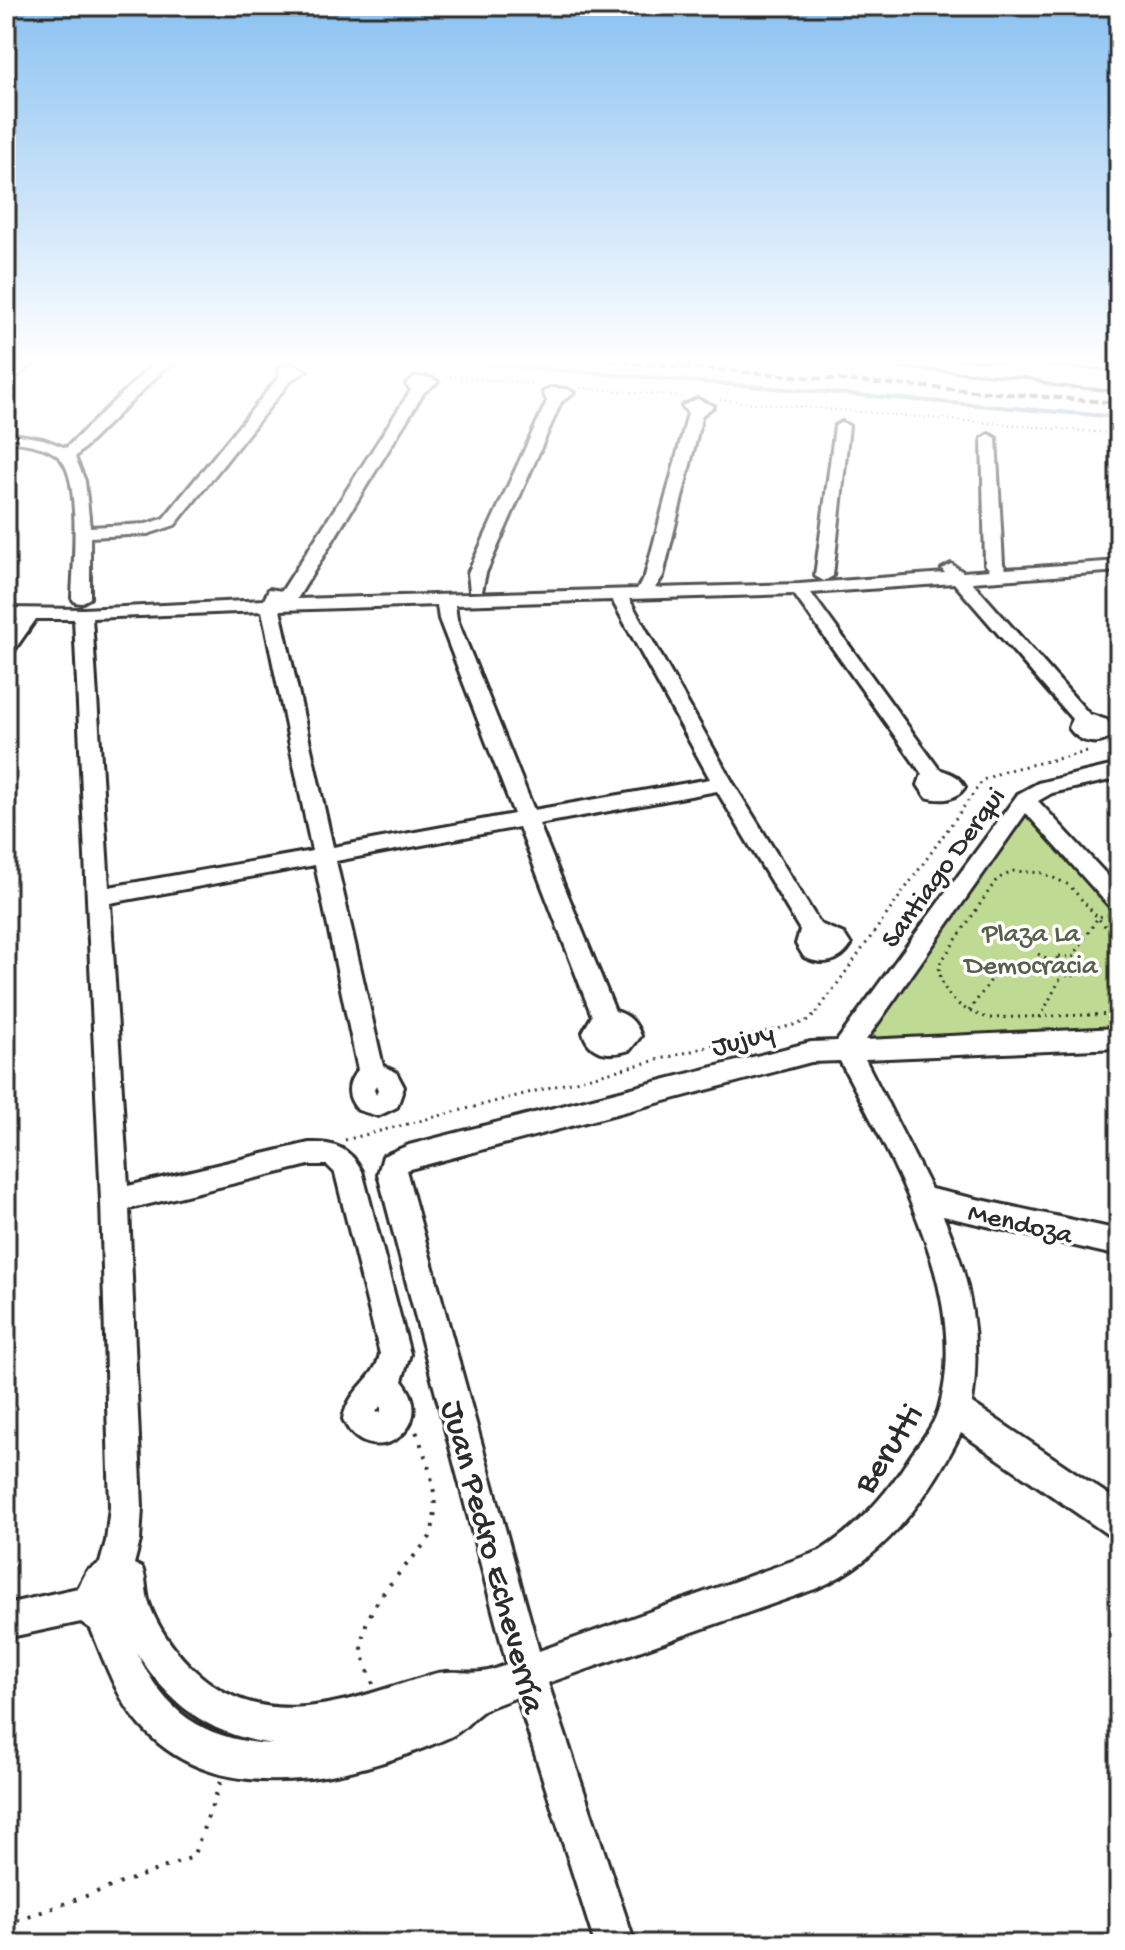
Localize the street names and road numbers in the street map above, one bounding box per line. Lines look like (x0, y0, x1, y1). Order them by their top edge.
street label: Santiago Derqui (875, 782, 1014, 955)
street label: Jujuy (708, 1017, 778, 1065)
street label: Mendoza (965, 1197, 1077, 1254)
street label: Juan Pedro Echeverría (429, 1397, 552, 1720)
street label: Berutti (847, 1398, 935, 1503)

